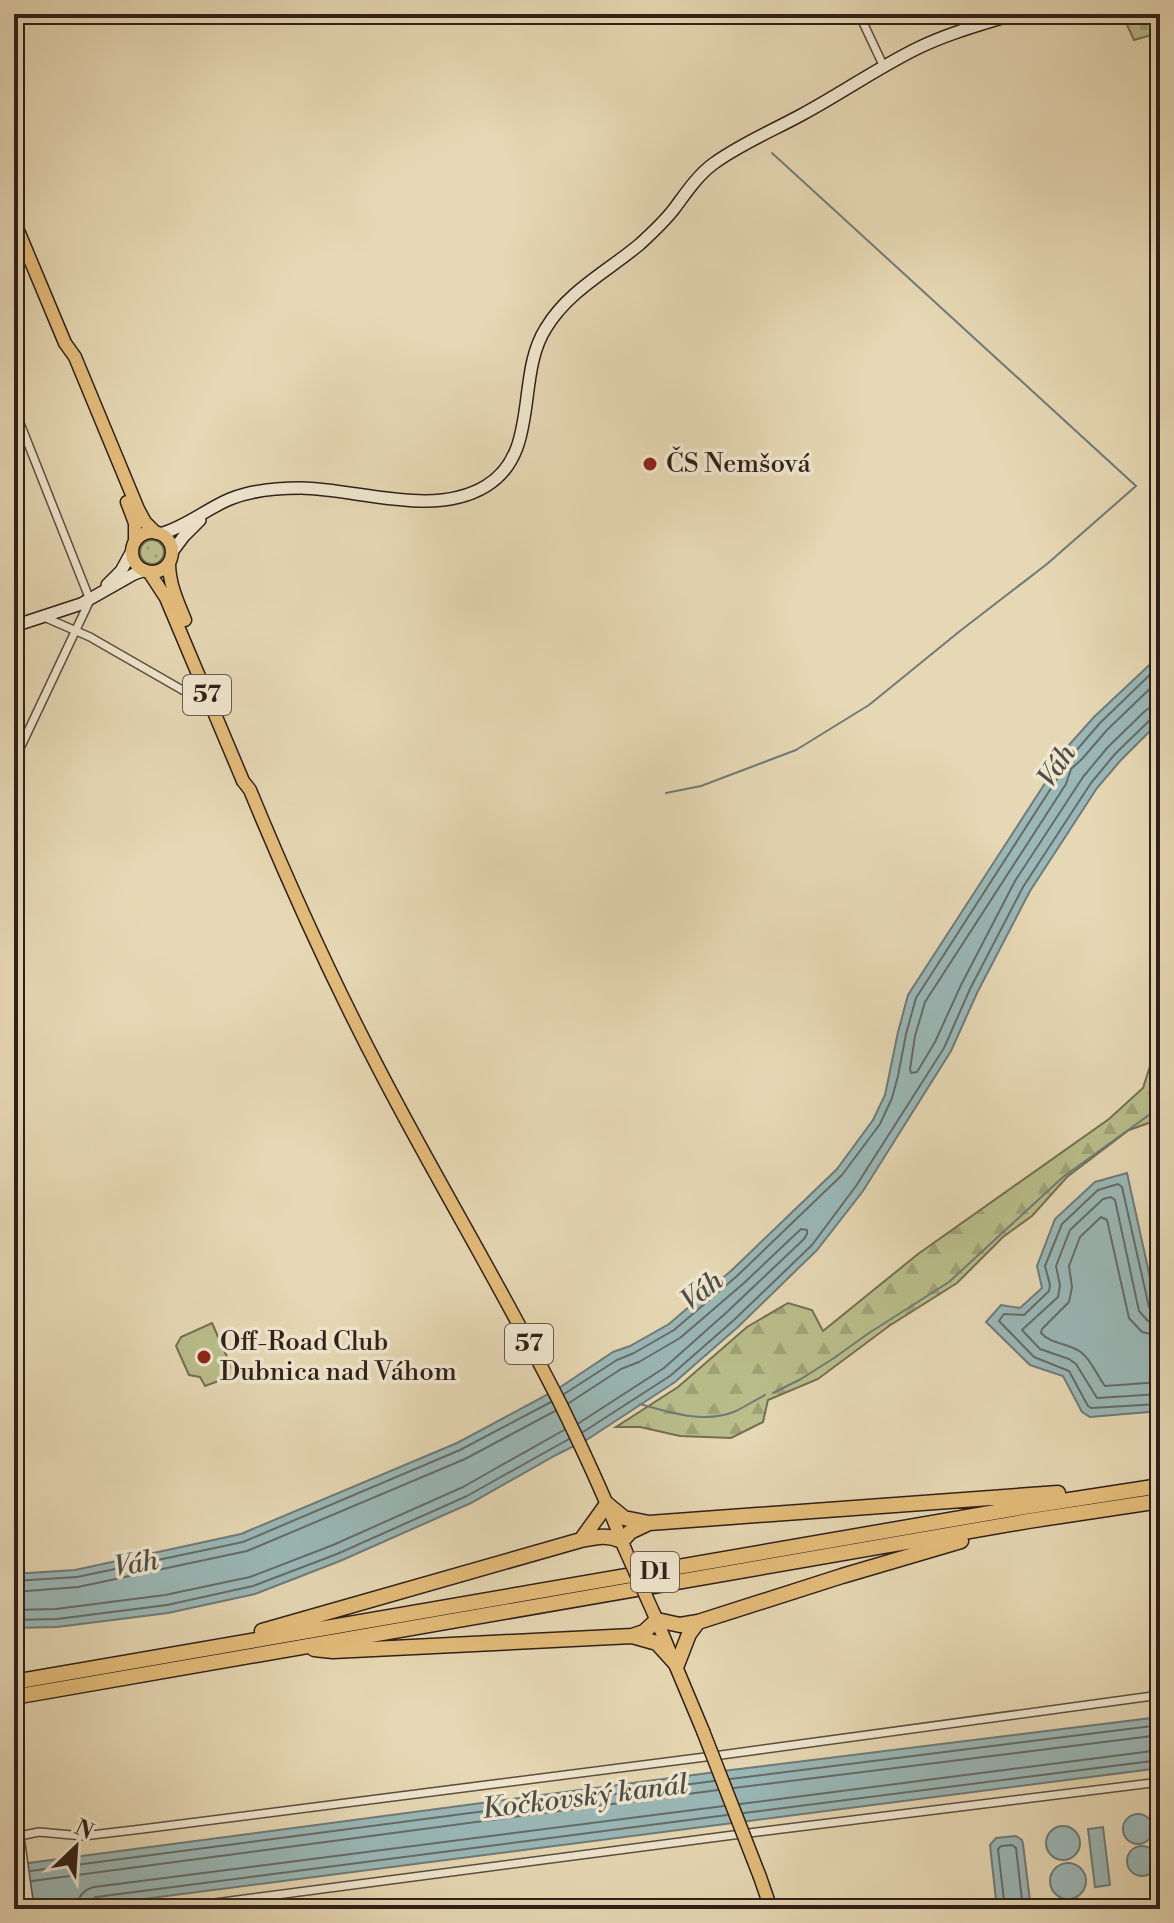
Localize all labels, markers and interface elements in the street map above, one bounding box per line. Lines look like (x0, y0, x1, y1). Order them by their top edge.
place label: ČS Nemšová (666, 446, 811, 480)
marker: ČS Nemšová (641, 455, 659, 473)
road number: 57 (183, 675, 231, 715)
water label: Váh (1030, 737, 1084, 794)
water label: Váh (674, 1263, 731, 1318)
road number: 57 (505, 1324, 553, 1364)
place label: Off-Road Club Dubnica nad Váhom (220, 1326, 457, 1388)
marker: Off-Road Club Dubnica nad Váhom (195, 1348, 213, 1366)
water label: Váh (111, 1543, 161, 1585)
road number: D1 (631, 1552, 679, 1592)
water label: Kočkovský kanál (480, 1767, 690, 1827)
north arrow (36, 1807, 116, 1887)
text: N (70, 1814, 98, 1846)

